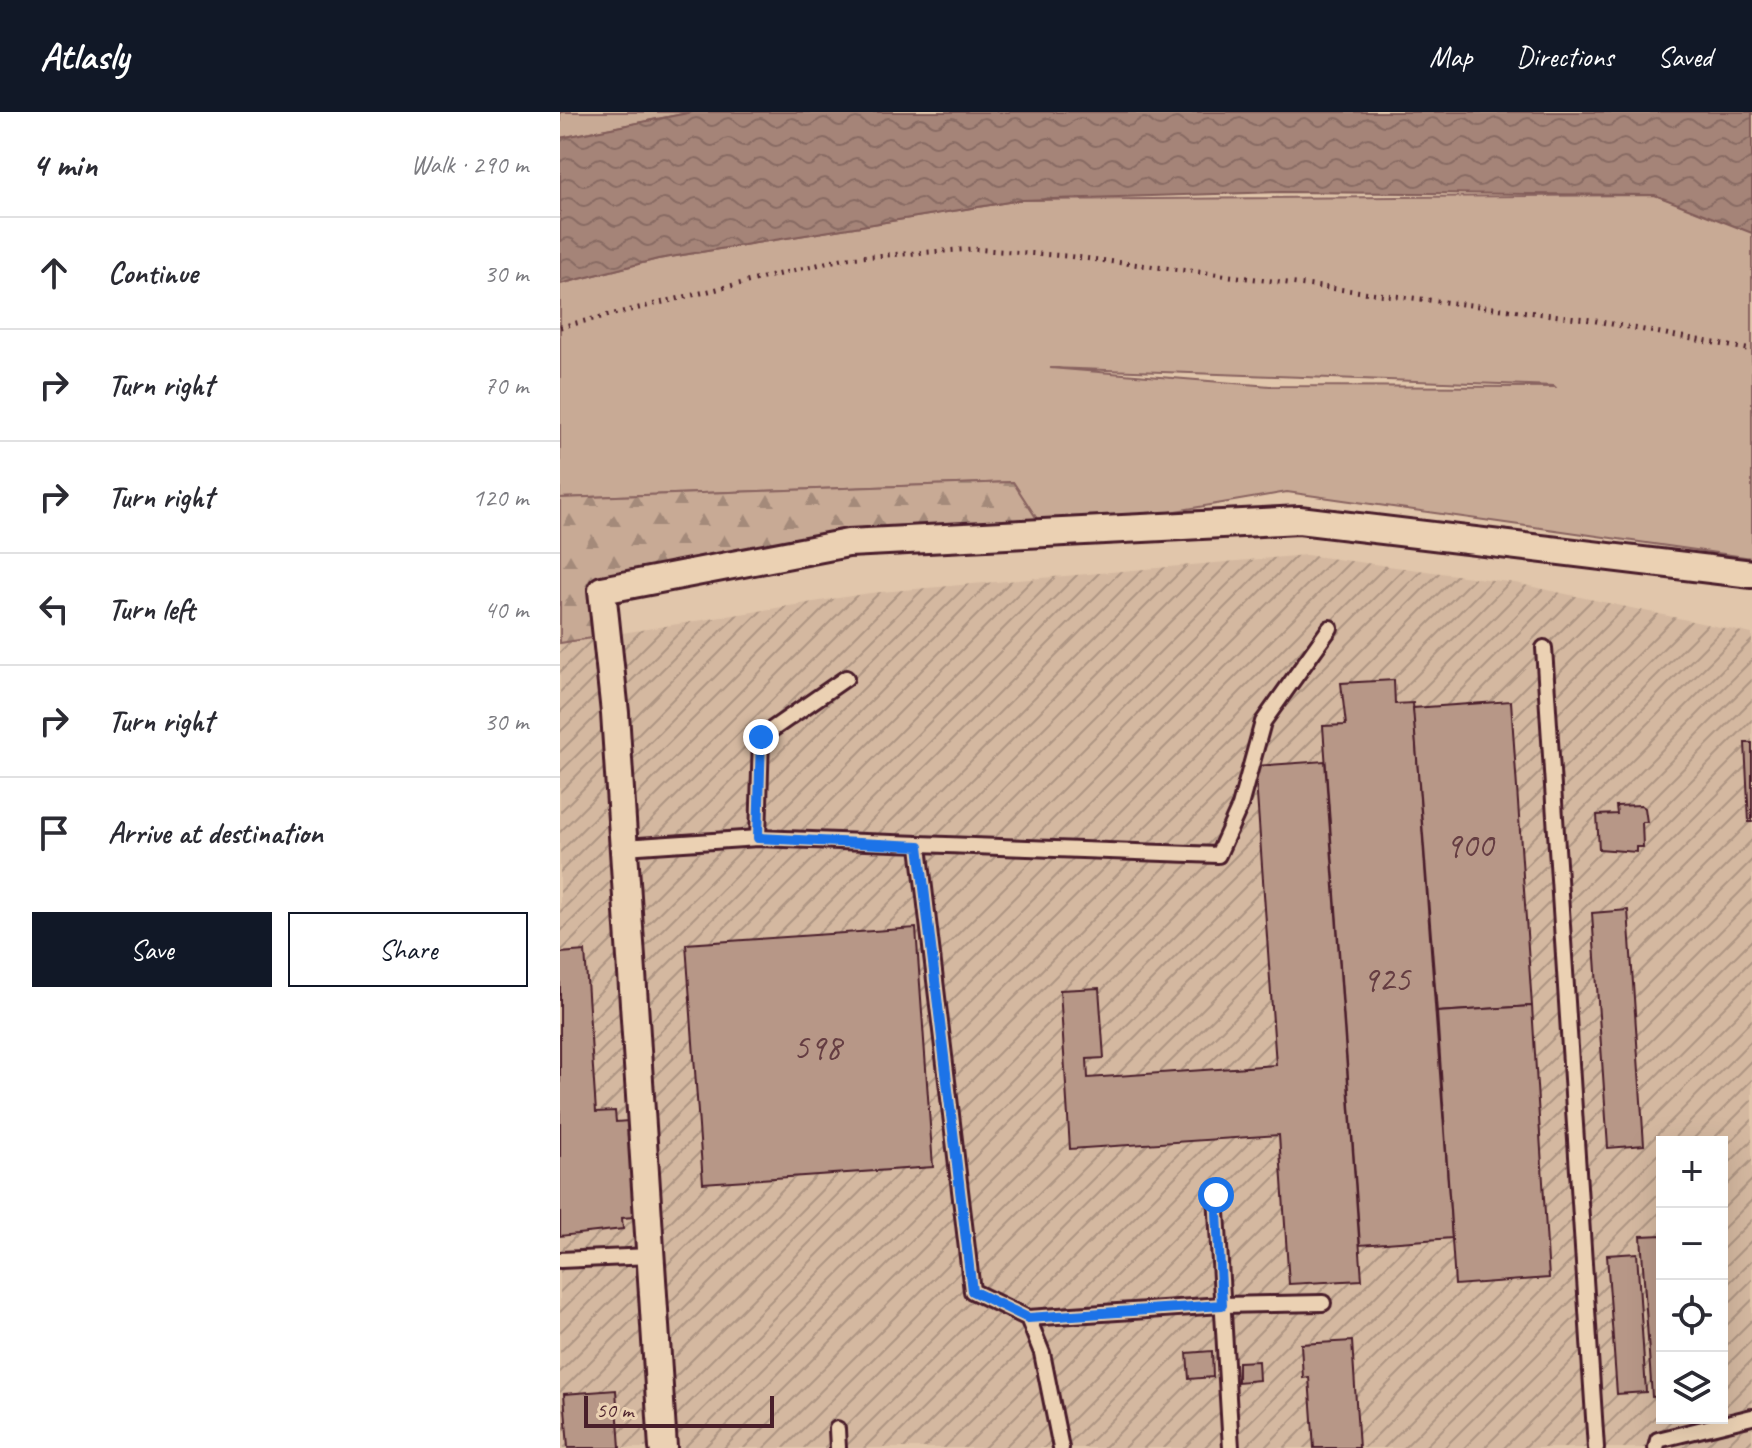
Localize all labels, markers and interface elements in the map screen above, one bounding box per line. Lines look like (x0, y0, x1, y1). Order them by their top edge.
text: Atlasly (40, 33, 129, 80)
text: Map (1429, 39, 1472, 74)
text: Directions (1516, 39, 1614, 74)
text: Saved (1658, 39, 1712, 74)
text: 4 min (32, 143, 97, 186)
text: Walk · 290 m (411, 148, 528, 181)
icon: ahead (32, 251, 76, 295)
text: Continue (108, 254, 198, 292)
text: 30 m (484, 257, 528, 290)
icon: right (32, 363, 76, 407)
text: Turn right (108, 366, 213, 404)
text: 70 m (484, 369, 528, 402)
icon: right (32, 475, 76, 519)
text: Turn right (108, 478, 213, 516)
text: 120 m (472, 481, 528, 514)
icon: left (32, 587, 76, 631)
text: Turn left (108, 590, 195, 628)
text: 40 m (484, 593, 528, 626)
icon: right (32, 699, 76, 743)
text: Turn right (108, 702, 213, 740)
text: 30 m (484, 705, 528, 738)
route end (743, 719, 779, 755)
icon: arrive (32, 811, 76, 855)
text: Arrive at destination (108, 814, 323, 852)
house number: 900 (1445, 822, 1496, 868)
button: Save (32, 912, 272, 987)
button: Share (288, 912, 528, 987)
house number: 925 (1362, 956, 1412, 1002)
house number: 598 (793, 1024, 845, 1070)
map controls (1656, 1136, 1728, 1424)
button: + (1656, 1136, 1728, 1208)
route start (1198, 1177, 1234, 1213)
button: − (1656, 1208, 1728, 1280)
button: locate (1656, 1280, 1728, 1352)
button: layers (1656, 1352, 1728, 1424)
scale bar (584, 1392, 774, 1428)
text: 50 m (596, 1396, 633, 1424)

